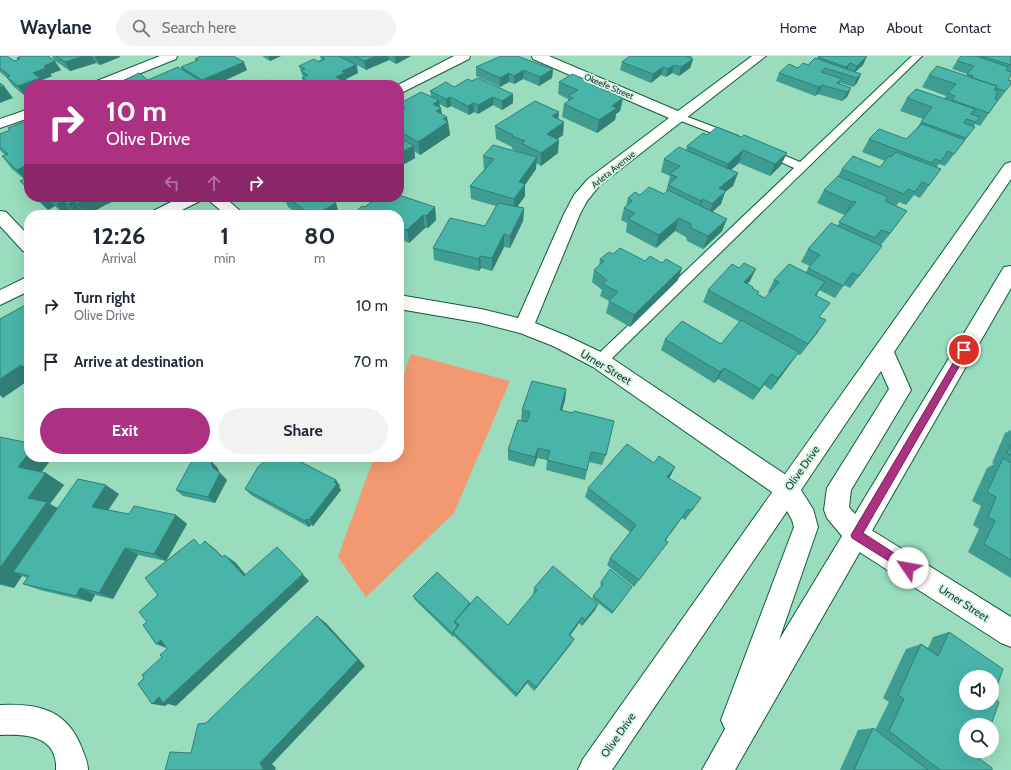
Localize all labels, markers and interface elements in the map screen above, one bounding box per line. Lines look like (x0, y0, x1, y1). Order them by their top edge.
search box (116, 10, 396, 46)
text: Waylane (20, 16, 92, 39)
icon: search (130, 17, 152, 39)
text: Search here (162, 19, 236, 37)
text: Home (780, 19, 817, 37)
text: Map (839, 19, 864, 37)
text: About (886, 19, 923, 37)
text: Contact (945, 19, 991, 37)
street label: Okeefe Street (583, 71, 635, 101)
text: 10 m (106, 94, 167, 128)
icon: right (40, 96, 92, 148)
text: Olive Drive (106, 128, 190, 150)
street label: Arleta Avenue (589, 148, 637, 190)
icon: left (161, 172, 183, 194)
icon: ahead (203, 172, 225, 194)
icon: right (245, 172, 267, 194)
text: 12:26 (93, 221, 146, 250)
text: 1 (220, 221, 229, 250)
text: 80 (304, 221, 335, 250)
text: Arrival (102, 250, 136, 266)
text: min (214, 250, 236, 266)
text: m (314, 250, 325, 266)
text: Turn right (74, 289, 135, 307)
icon: right (40, 295, 62, 317)
text: 10 m (356, 297, 388, 315)
text: Olive Drive (74, 307, 135, 323)
pin (947, 333, 981, 367)
icon: arrive (953, 339, 975, 361)
street label: Urner Street (578, 346, 634, 388)
icon: arrive (40, 351, 62, 373)
text: Arrive at destination (74, 353, 204, 371)
text: 70 m (354, 353, 388, 371)
button: Exit (40, 408, 210, 454)
button: Share (218, 408, 388, 454)
street label: Olive Drive (782, 443, 823, 493)
position arrow (887, 547, 929, 589)
street label: Urner Street (936, 582, 992, 625)
map controls (959, 670, 999, 758)
button: sound (959, 670, 999, 710)
street label: Olive Drive (598, 710, 639, 760)
button: search (959, 718, 999, 758)

